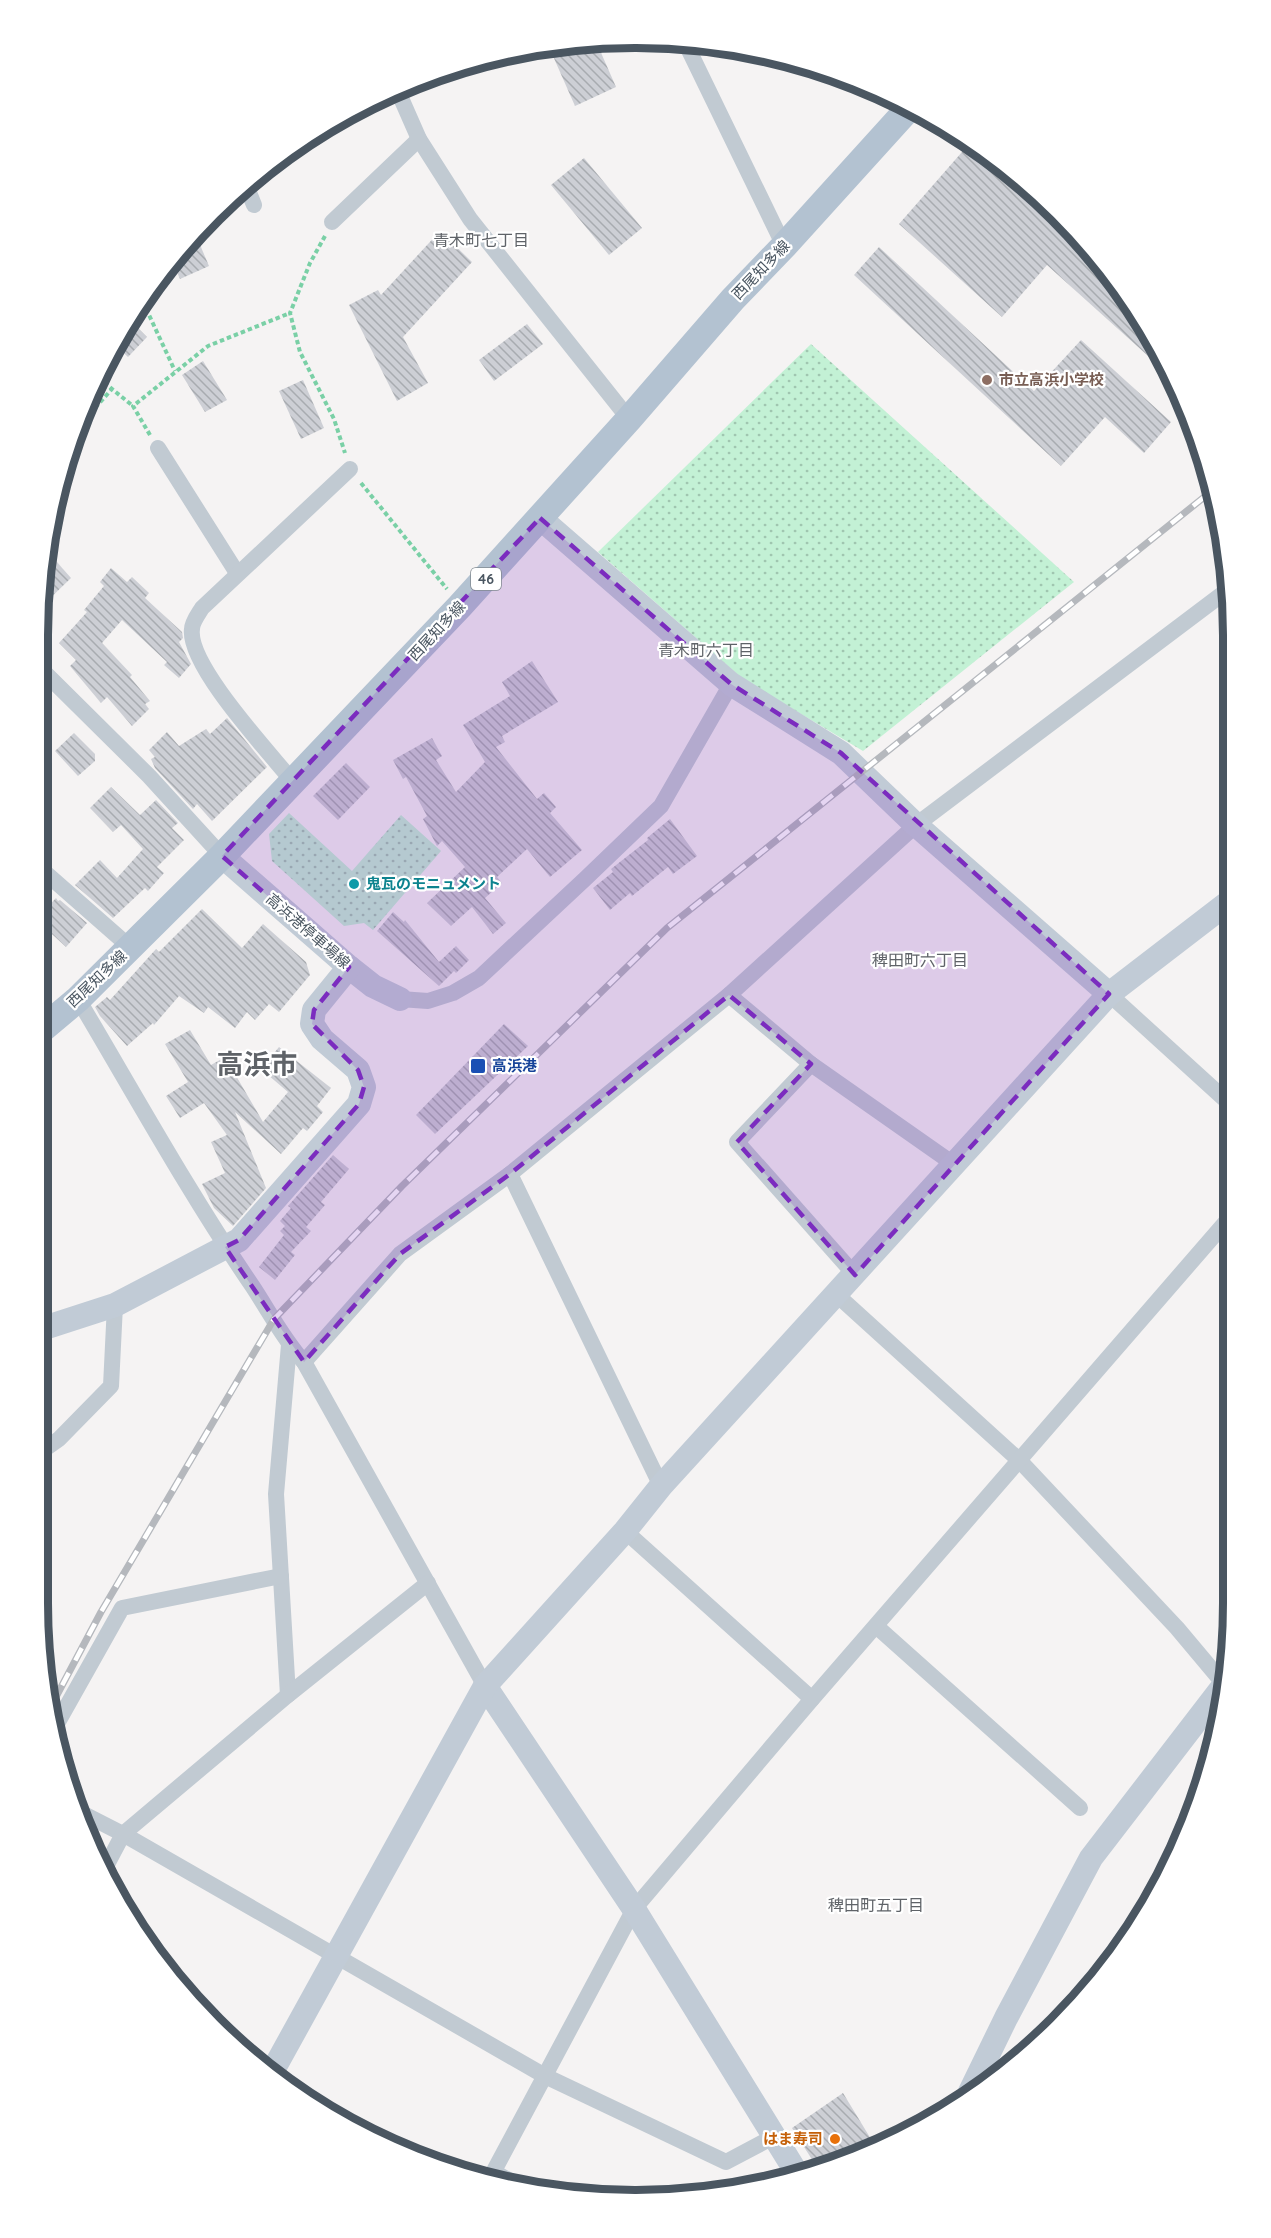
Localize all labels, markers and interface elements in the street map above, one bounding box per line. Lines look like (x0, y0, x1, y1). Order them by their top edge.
district label: 青木町七丁目 (433, 230, 529, 250)
street label: 西尾知多線 (728, 236, 794, 303)
place label: 市立高浜小学校 (999, 370, 1104, 389)
marker: 市立高浜小学校 (980, 373, 994, 387)
road number: 46 (471, 568, 501, 590)
street label: 西尾知多線 (404, 597, 469, 665)
district label: 青木町六丁目 (658, 640, 754, 660)
place label: 鬼瓦のモニュメント (366, 874, 501, 893)
marker: 鬼瓦のモニュメント (347, 877, 361, 891)
street label: 高浜港停車場線 (262, 889, 354, 972)
street label: 西尾知多線 (63, 946, 131, 1011)
district label: 稗田町六丁目 (872, 950, 968, 970)
district label: 高浜市 (217, 1047, 298, 1081)
place label: 高浜港 (492, 1056, 537, 1075)
marker: 高浜港 (469, 1057, 487, 1075)
district label: 稗田町五丁目 (828, 1895, 924, 1915)
place label: はま寿司 (763, 2129, 823, 2148)
marker: はま寿司 (828, 2132, 842, 2146)

